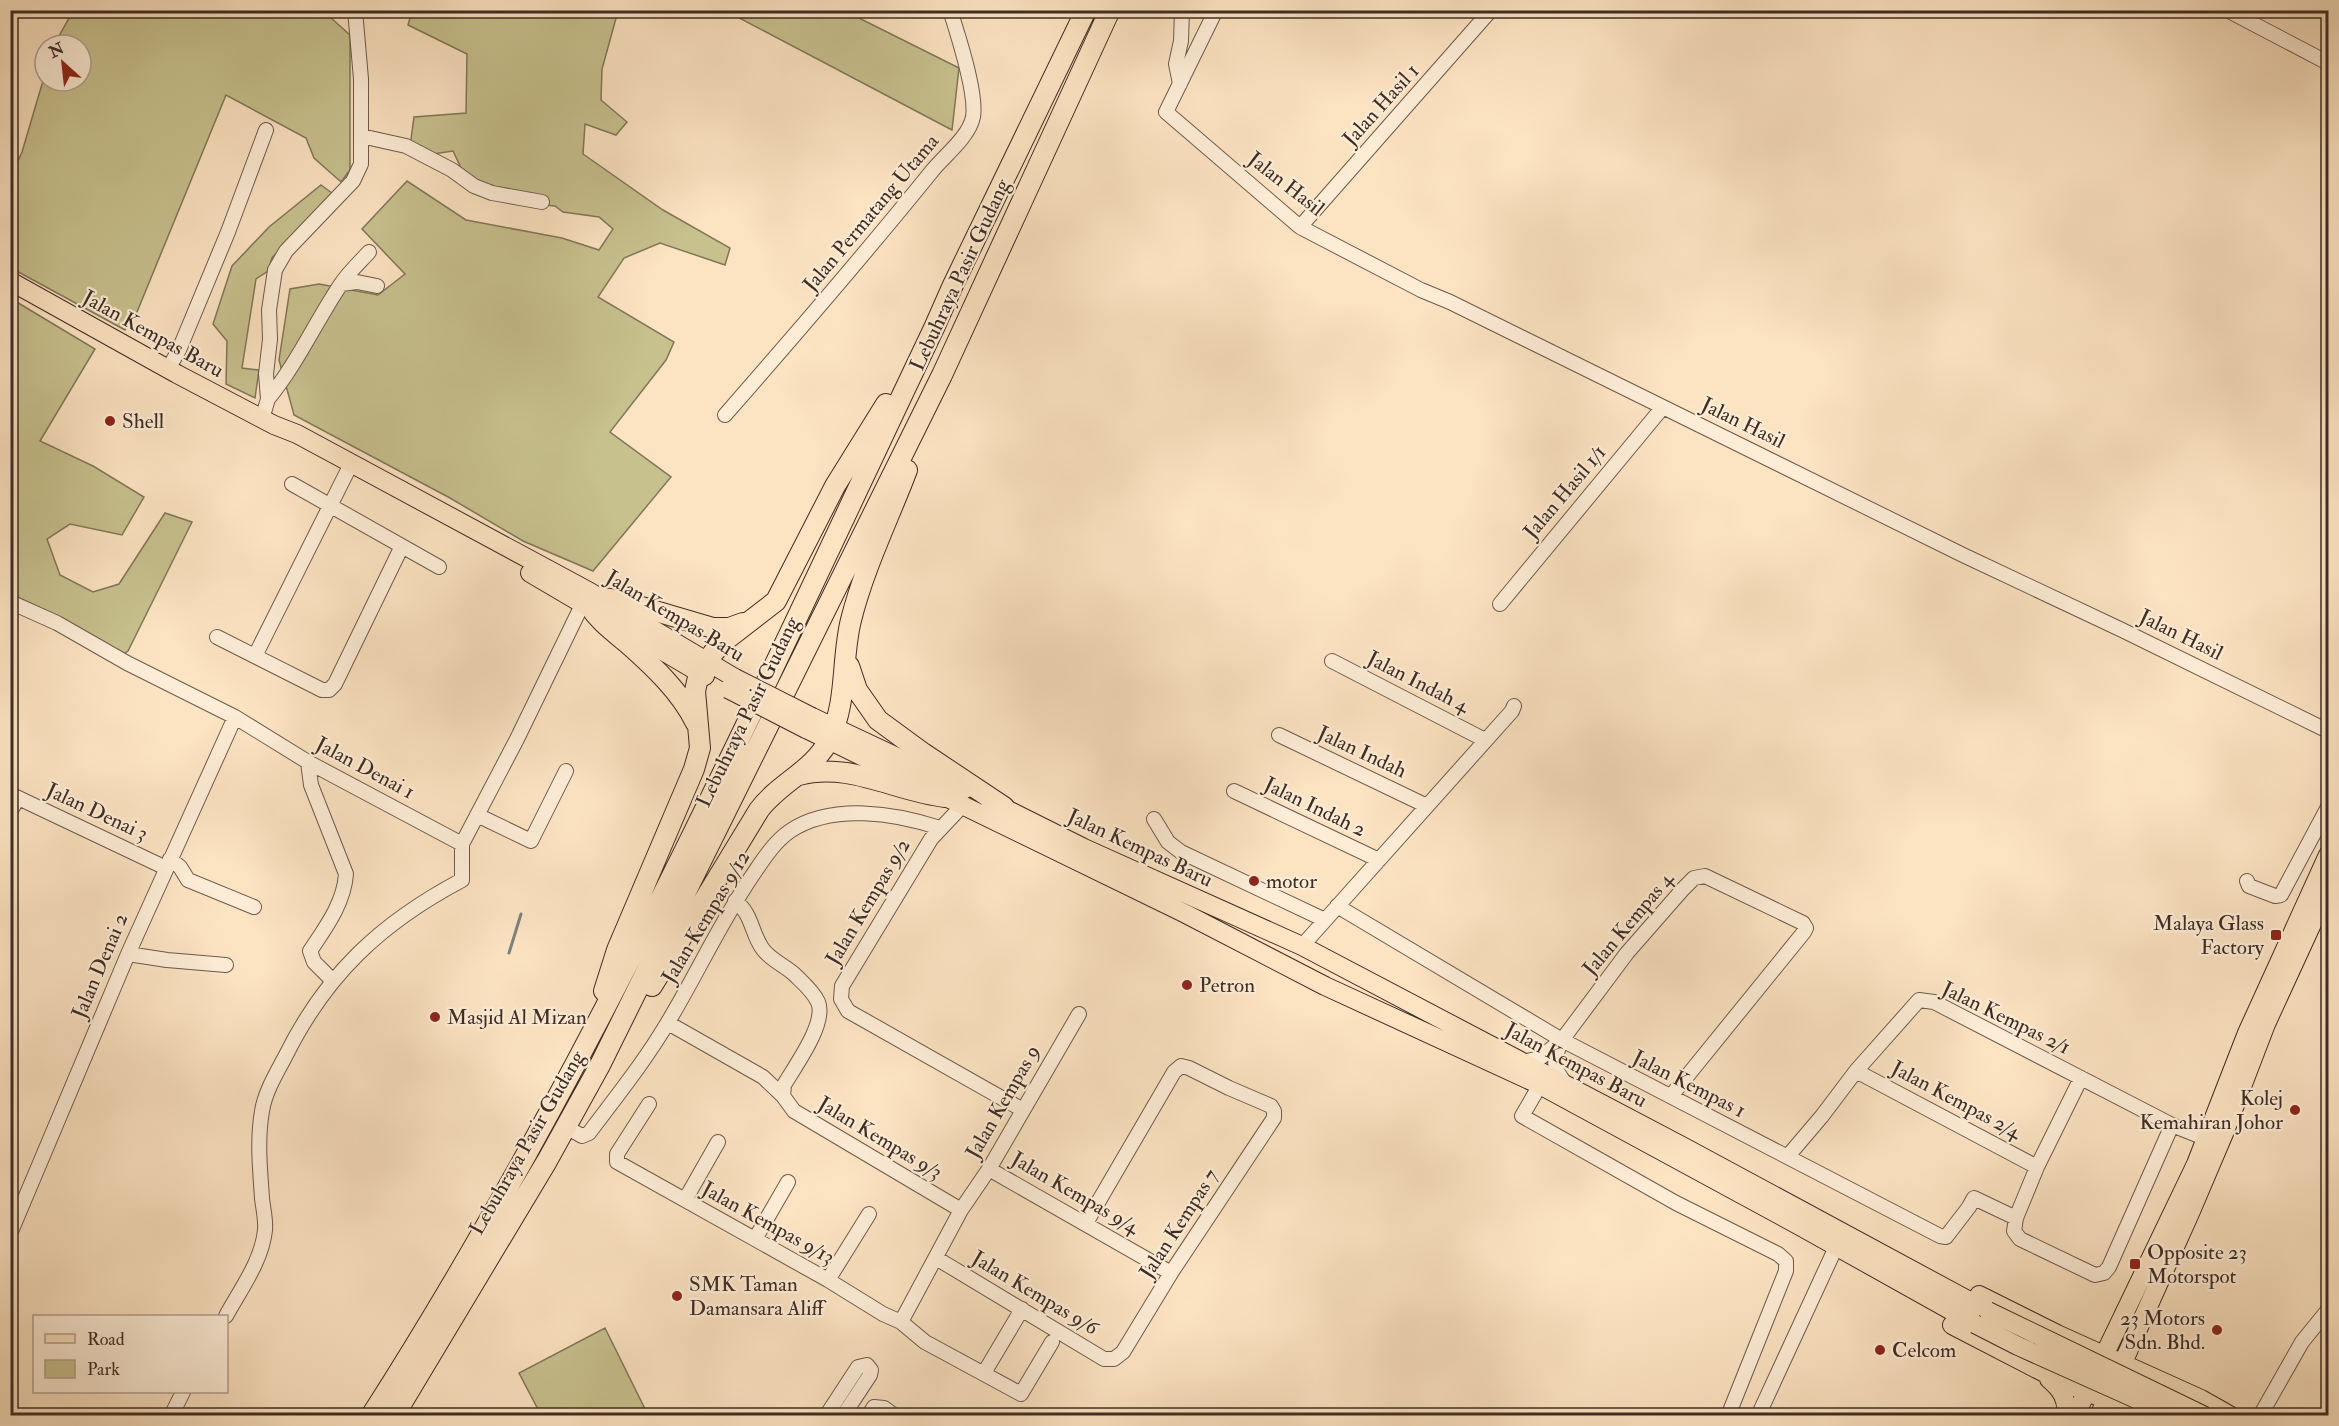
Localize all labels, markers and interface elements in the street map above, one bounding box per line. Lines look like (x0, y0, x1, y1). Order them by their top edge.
north arrow (33, 33, 93, 93)
text: N (45, 38, 68, 63)
street label: Jalan Hasil 1 (1336, 58, 1425, 153)
street label: Jalan Permatang Utama (796, 128, 945, 298)
street label: Jalan Hasil (1241, 145, 1330, 223)
street label: Lebuhraya Pasir Gudang (904, 174, 1017, 375)
street label: Jalan Kempas Baru (77, 284, 228, 384)
street label: Jalan Hasil (1696, 391, 1790, 455)
place label: Shell (122, 408, 165, 435)
marker: Shell (103, 414, 117, 428)
street label: Jalan Hasil 1/1 (1517, 439, 1612, 545)
street label: Jalan Kempas Baru (600, 563, 749, 668)
street label: Jalan Hasil (2134, 603, 2228, 667)
street label: Lebuhraya Pasir Gudang (690, 612, 806, 812)
street label: Jalan Indah 4 (1362, 644, 1475, 720)
street label: Jalan Indah (1312, 719, 1411, 784)
street label: Jalan Denai 1 (310, 730, 419, 805)
street label: Jalan Indah 2 (1259, 770, 1370, 843)
street label: Jalan Denai 3 (41, 776, 152, 847)
street label: Jalan Kempas Baru (1062, 802, 1217, 894)
street label: Jalan Kempas 9/2 (819, 834, 916, 971)
street label: Jalan Kempas 9/12 (655, 846, 756, 989)
street label: Jalan Kempas 4 (1576, 865, 1680, 982)
place label: motor (1266, 868, 1317, 895)
marker: motor (1247, 874, 1261, 888)
street label: Jalan Denai 2 (65, 909, 134, 1024)
place label: Malaya Glass Factory (2153, 910, 2265, 961)
marker: Malaya Glass Factory (2269, 928, 2283, 942)
place label: Petron (1199, 972, 1255, 999)
street label: Jalan Kempas 2/1 (1936, 975, 2075, 1061)
marker: Petron (1180, 978, 1194, 992)
place label: Masjid Al Mizan (447, 1004, 587, 1031)
marker: Masjid Al Mizan (428, 1010, 442, 1024)
street label: Jalan Kempas Baru (1499, 1016, 1652, 1114)
street label: Jalan Kempas 9 (959, 1040, 1046, 1165)
street label: Jalan Kempas 1 (1627, 1043, 1750, 1124)
street label: Lebuhraya Pasir Gudang (463, 1045, 591, 1240)
street label: Jalan Kempas 2/4 (1886, 1054, 2027, 1146)
place label: Kolej Kemahiran Johor (2140, 1085, 2283, 1136)
street label: Jalan Kempas 9/3 (812, 1090, 947, 1186)
marker: Kolej Kemahiran Johor (2288, 1103, 2302, 1117)
street label: Jalan Kempas 9/4 (1005, 1145, 1145, 1241)
street label: Jalan Kempas 7 (1133, 1164, 1225, 1285)
street label: Jalan Kempas 9/13 (696, 1175, 839, 1271)
place label: Opposite 23 Motorspot (2147, 1239, 2247, 1290)
street label: Jalan Kempas 9/6 (966, 1244, 1104, 1342)
marker: Opposite 23 Motorspot (2128, 1257, 2142, 1271)
place label: SMK Taman Damansara Aliff (689, 1271, 828, 1322)
marker: SMK Taman Damansara Aliff (670, 1289, 684, 1303)
place label: 23 Motors Sdn. Bhd. (2120, 1305, 2205, 1356)
legend (33, 1315, 228, 1393)
marker: 23 Motors Sdn. Bhd. (2210, 1323, 2224, 1337)
text: Road (87, 1328, 125, 1351)
place label: Celcom (1892, 1337, 1956, 1364)
marker: Celcom (1873, 1343, 1887, 1357)
text: Park (87, 1358, 120, 1381)

